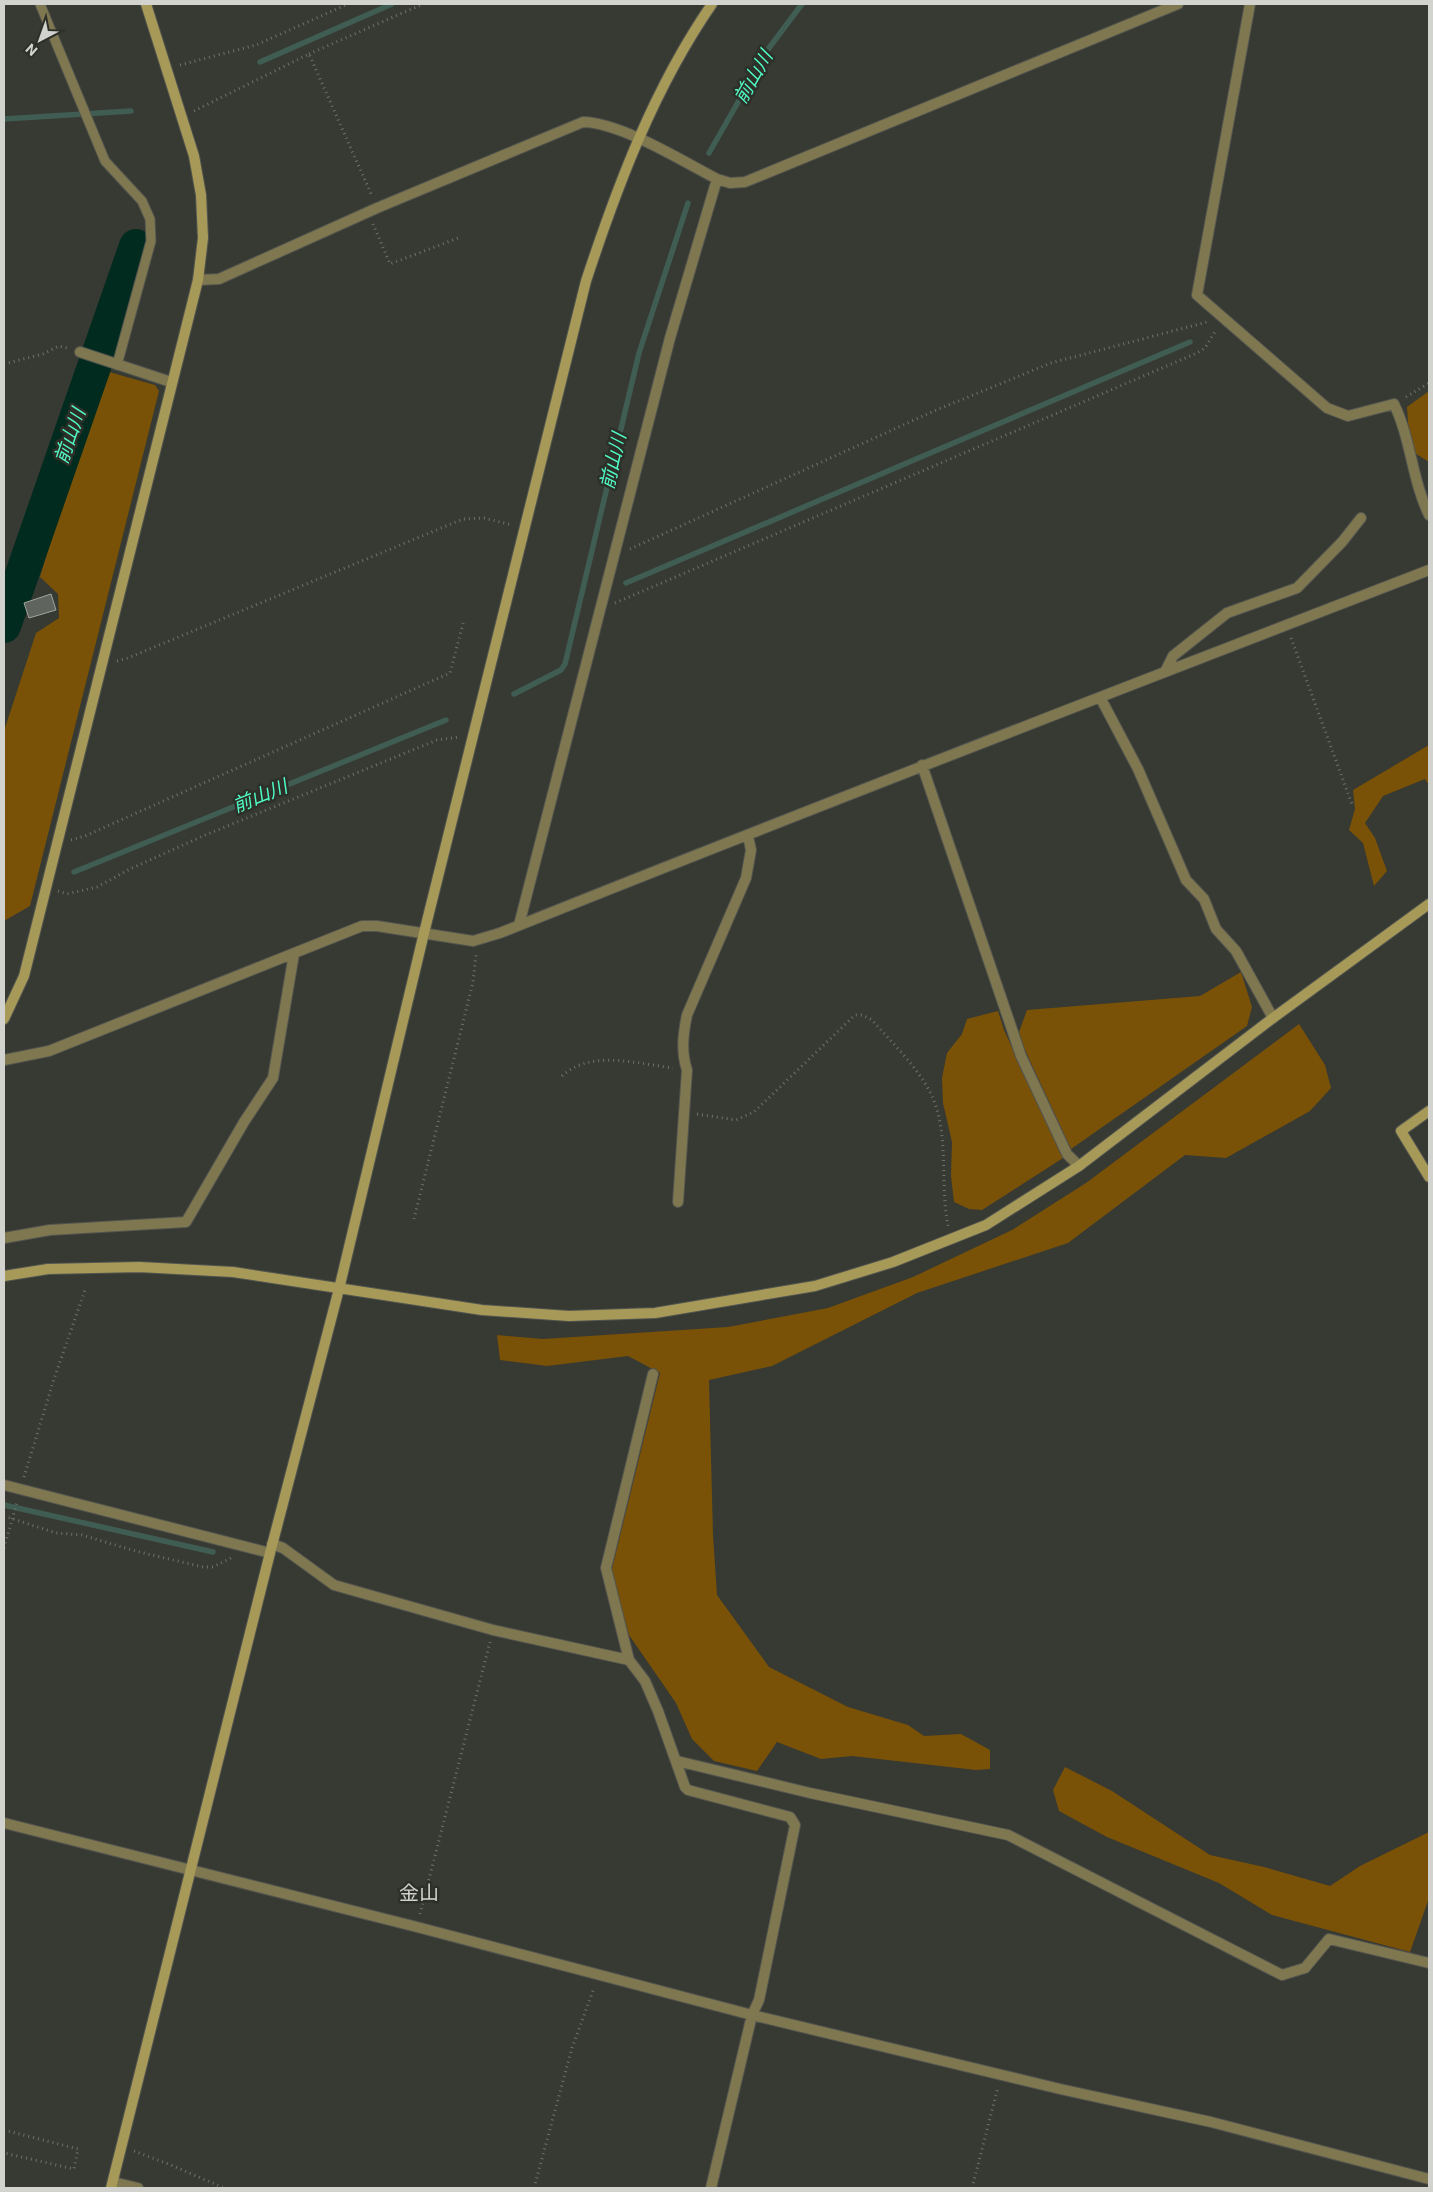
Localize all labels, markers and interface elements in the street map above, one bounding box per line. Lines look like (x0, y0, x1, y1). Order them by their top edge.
north arrow (15, 15, 65, 65)
text: N (22, 41, 40, 59)
water label: 前山川 (729, 45, 778, 107)
water label: 前山川 (50, 403, 91, 467)
water label: 前山川 (595, 429, 631, 491)
water label: 前山川 (229, 774, 293, 817)
district label: 金山 (399, 1881, 439, 1905)

